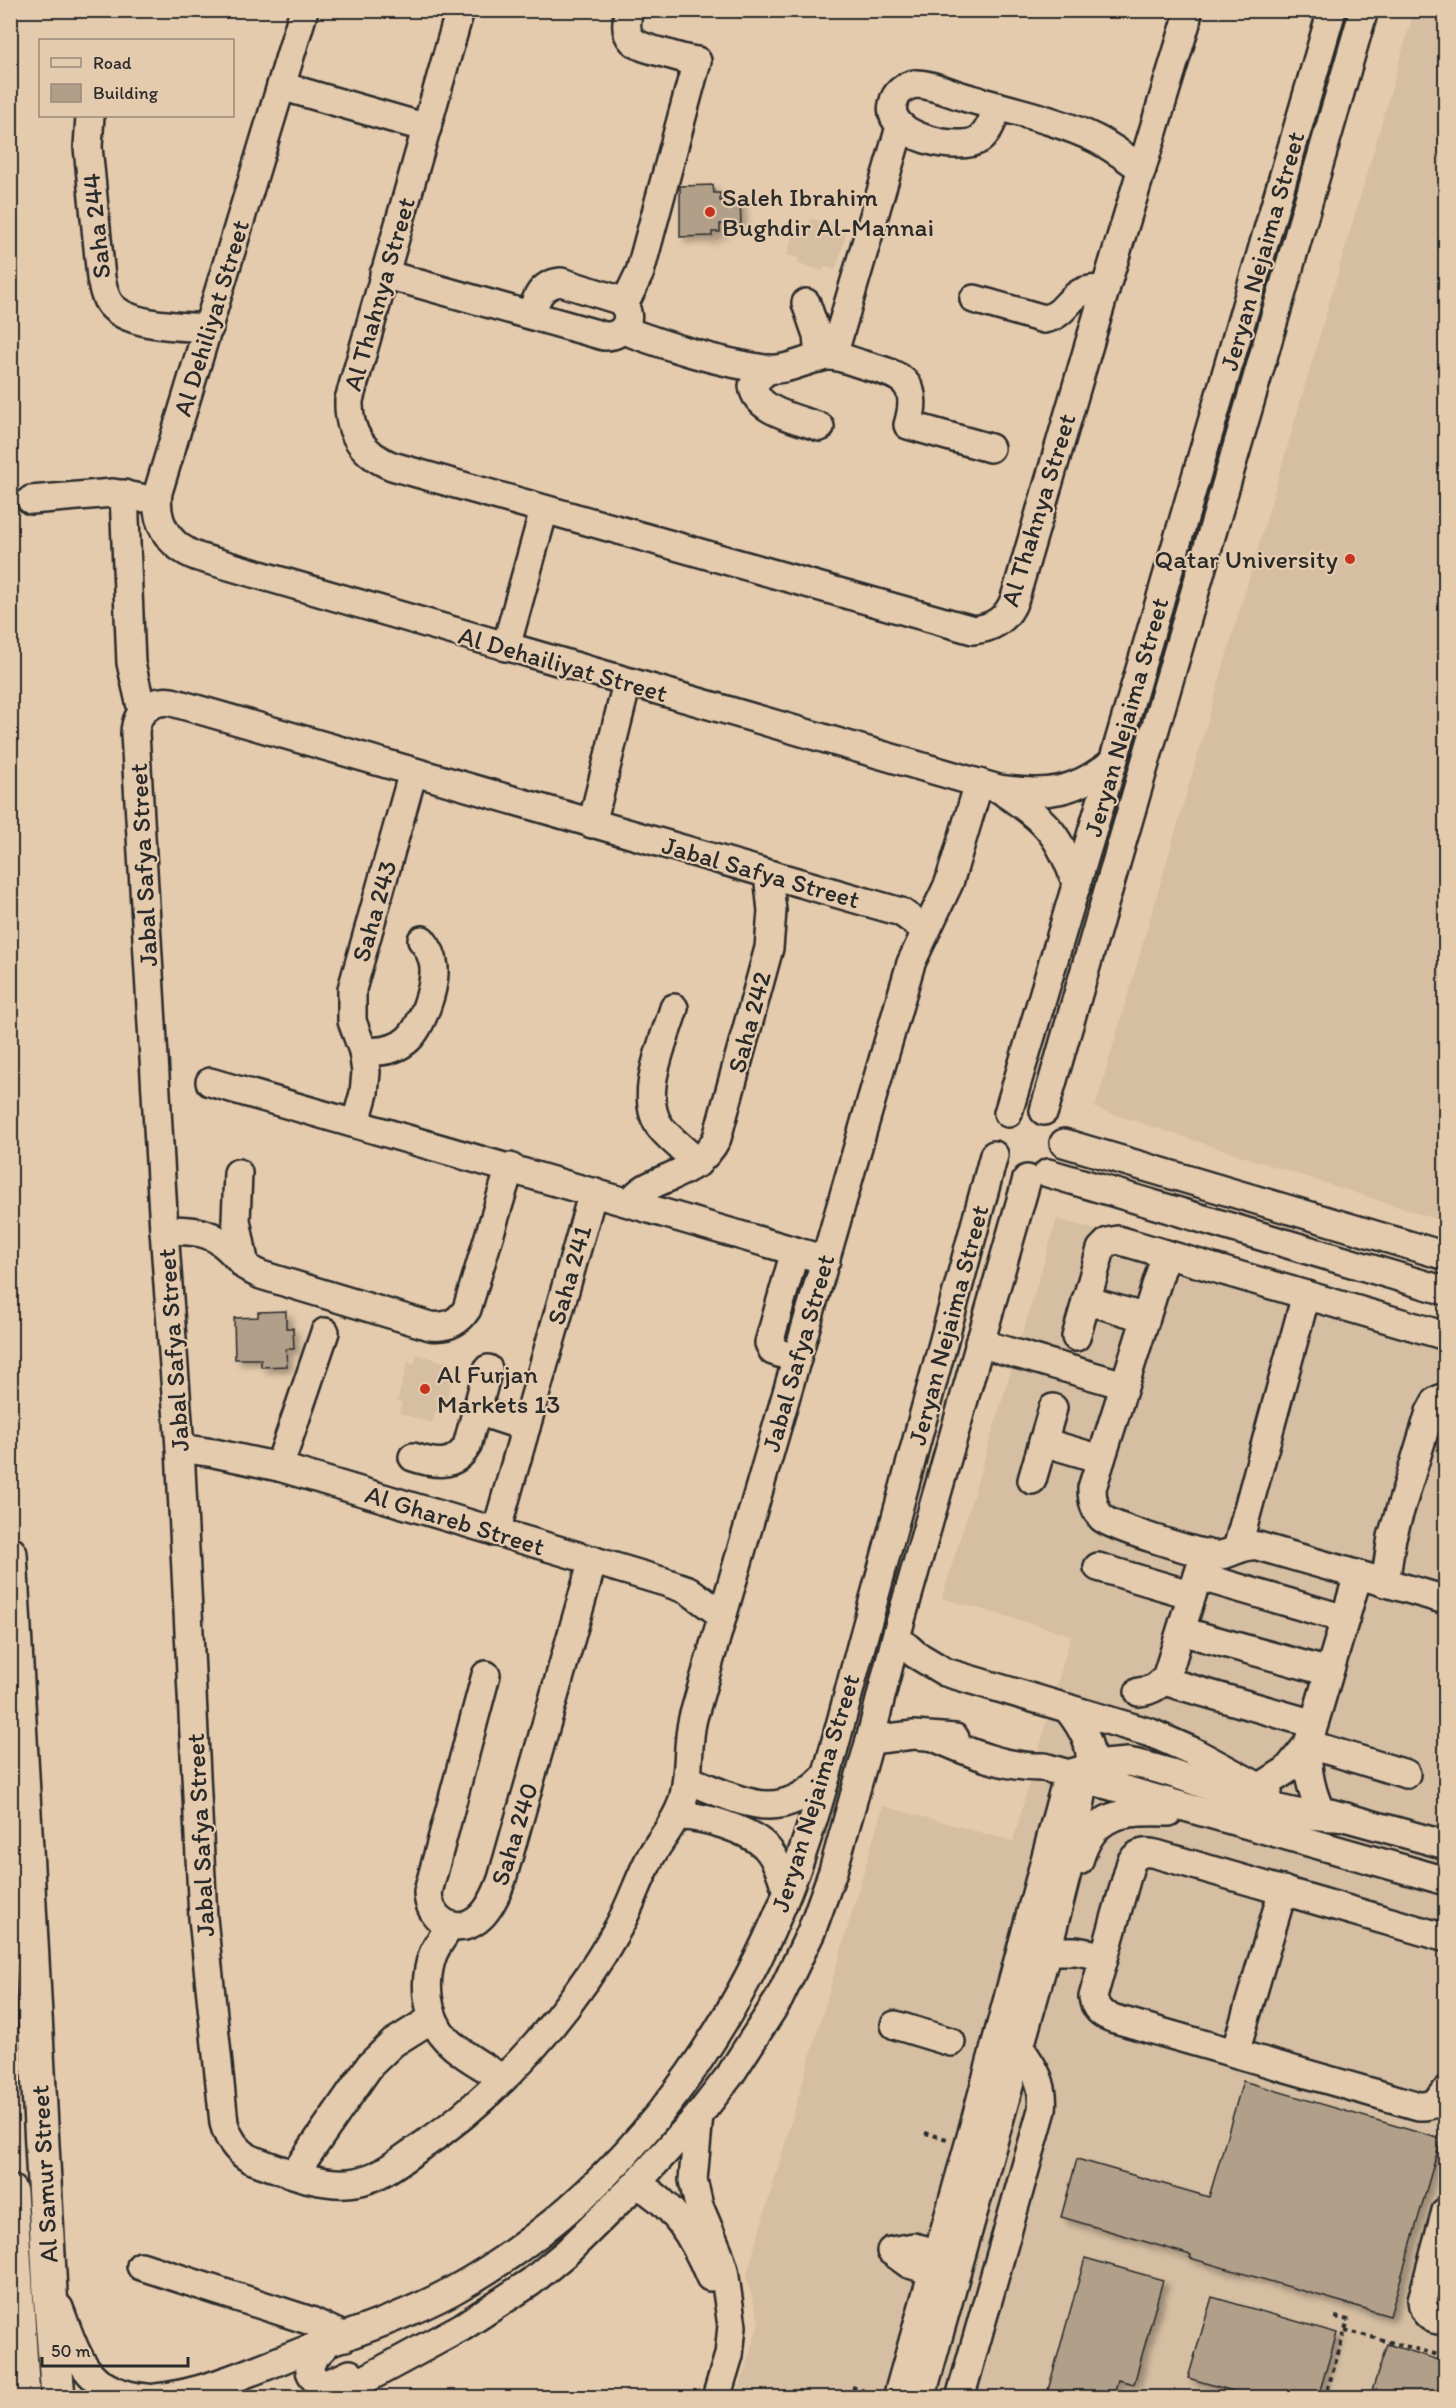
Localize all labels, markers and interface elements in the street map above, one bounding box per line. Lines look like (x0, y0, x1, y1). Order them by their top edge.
legend (39, 39, 234, 117)
text: Road (93, 52, 132, 74)
text: Building (93, 82, 159, 104)
street label: Jeryan Nejaima Street (1213, 128, 1312, 374)
street label: Saha 244 (75, 171, 117, 280)
place label: Saleh Ibrahim Bughdir Al-Mannai (722, 181, 934, 243)
street label: Al Thahnya Street (336, 193, 422, 395)
marker: Saleh Ibrahim Bughdir Al-Mannai (703, 205, 717, 219)
street label: Al Dehiliyat Street (166, 216, 256, 420)
street label: Al Thahnya Street (993, 409, 1083, 610)
place label: Qatar University (1154, 543, 1338, 575)
marker: Qatar University (1343, 552, 1357, 566)
street label: Jeryan Nejaima Street (1077, 594, 1176, 840)
street label: Al Dehailiyat Street (455, 619, 672, 709)
street label: Jabal Safya Street (122, 762, 164, 968)
street label: Jabal Safya Street (659, 829, 864, 916)
street label: Saha 243 (344, 856, 404, 966)
street label: Saha 242 (720, 967, 778, 1076)
street label: Jeryan Nejaima Street (901, 1201, 996, 1449)
street label: Saha 241 (540, 1221, 598, 1329)
street label: Jabal Safya Street (150, 1247, 196, 1453)
street label: Jabal Safya Street (755, 1250, 842, 1455)
place label: Al Furjan Markets 13 (437, 1358, 560, 1420)
marker: Al Furjan Markets 13 (418, 1382, 432, 1396)
street label: Al Ghareb Street (361, 1478, 549, 1563)
street label: Jeryan Nejaima Street (764, 1670, 867, 1916)
street label: Jabal Safya Street (179, 1732, 221, 1938)
street label: Saha 240 (483, 1779, 545, 1889)
street label: Al Samur Street (23, 2084, 65, 2264)
scale bar (42, 2330, 188, 2368)
text: 50 m (51, 2340, 91, 2362)

